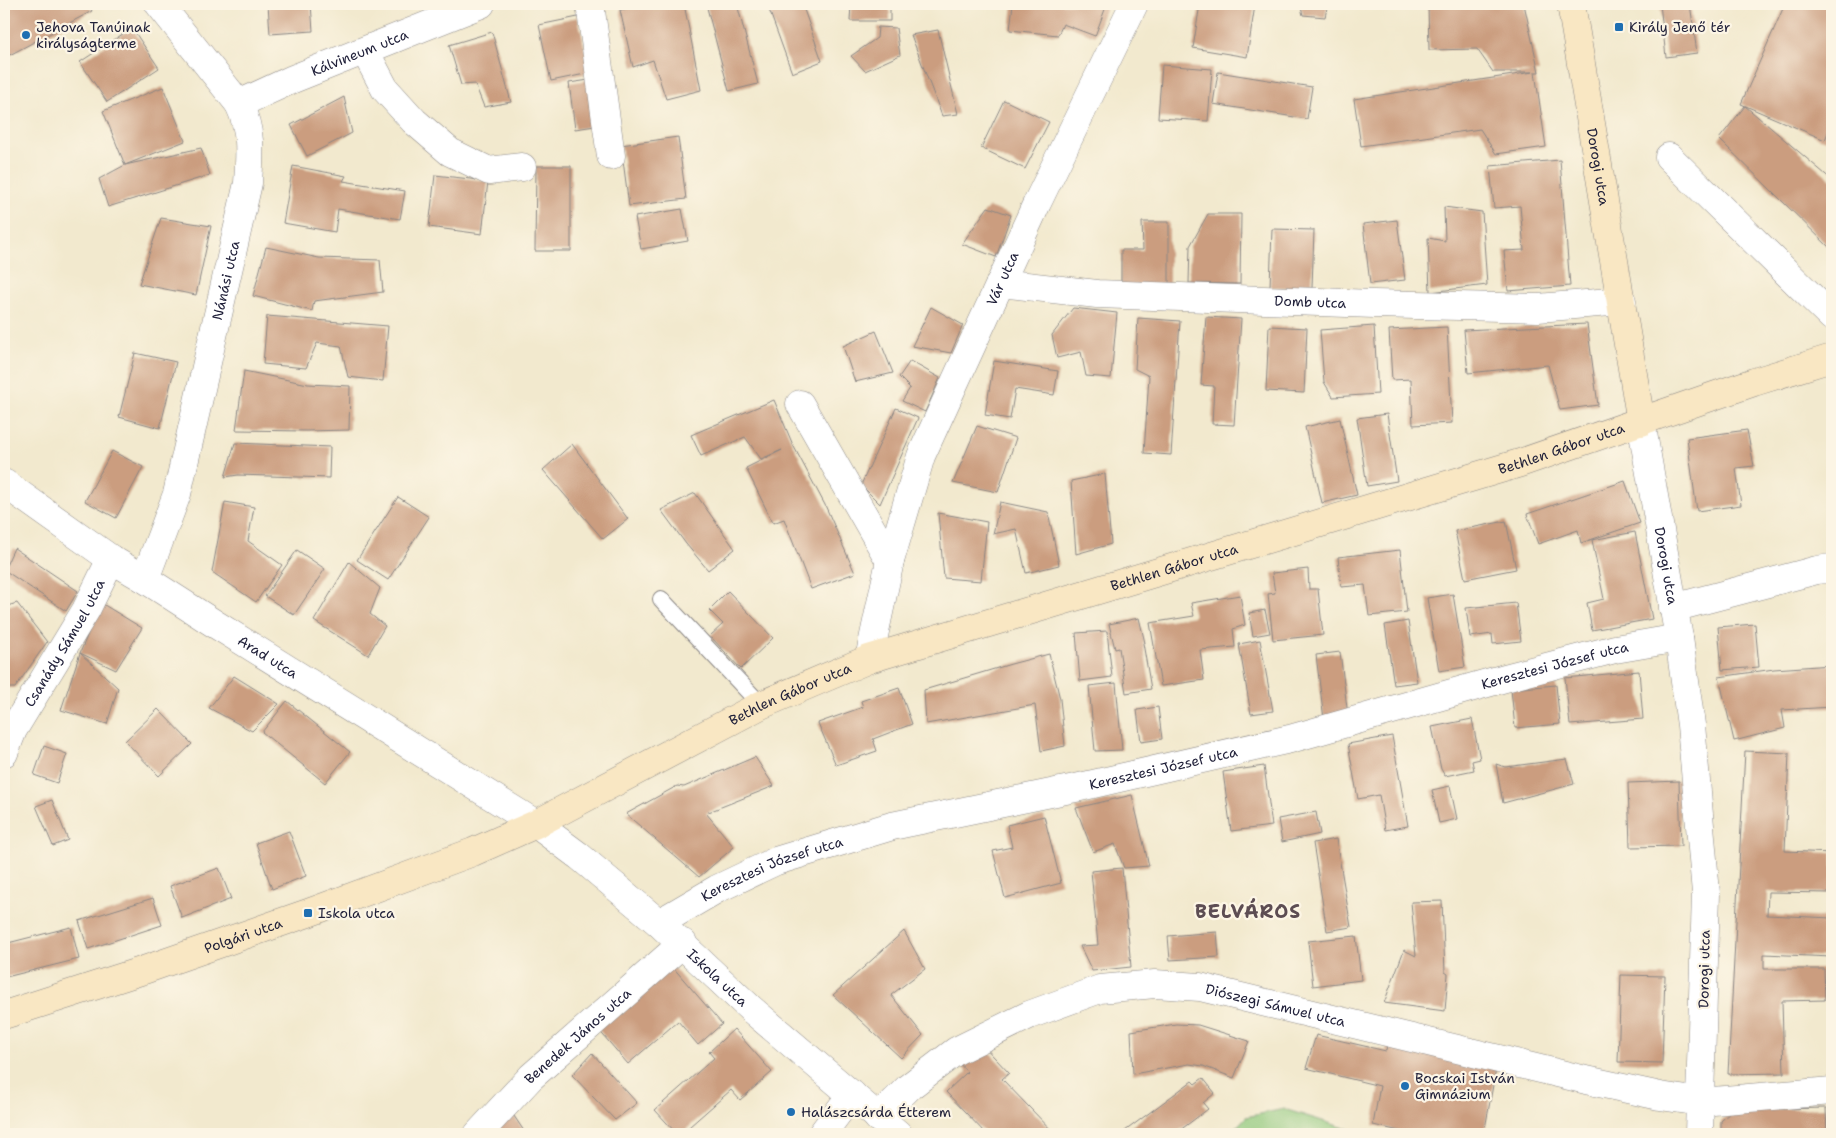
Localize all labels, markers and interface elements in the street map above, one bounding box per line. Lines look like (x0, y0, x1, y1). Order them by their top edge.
place label: Jehova Tanúinak királyságterme (36, 18, 151, 52)
place label: Király Jenő tér (1629, 18, 1731, 36)
marker: Király Jenő tér (1613, 21, 1625, 33)
street label: Kálvineum utca (308, 25, 411, 80)
marker: Jehova Tanúinak királyságterme (20, 29, 32, 41)
street label: Dorogi utca (1583, 127, 1614, 207)
street label: Nánási utca (208, 239, 244, 322)
street label: Vár utca (982, 248, 1023, 308)
street label: Domb utca (1274, 291, 1347, 312)
street label: Bethlen Gábor utca (1496, 418, 1627, 478)
street label: Dorogi utca (1651, 526, 1682, 606)
street label: Bethlen Gábor utca (1108, 539, 1240, 595)
street label: Csanády Sámuel utca (20, 576, 109, 710)
street label: Arad utca (234, 631, 301, 682)
street label: Keresztesi József utca (1479, 638, 1630, 693)
street label: Bethlen Gábor utca (726, 659, 854, 729)
street label: Keresztesi József utca (1087, 742, 1239, 794)
street label: Keresztesi József utca (698, 832, 845, 905)
district label: BELVÁROS (1195, 898, 1301, 924)
place label: Iskola utca (318, 904, 395, 922)
marker: Iskola utca (302, 907, 314, 919)
street label: Polgári utca (202, 914, 285, 957)
street label: Dorogi utca (1694, 929, 1714, 1008)
street label: Iskola utca (683, 945, 752, 1011)
street label: Diószegi Sámuel utca (1204, 980, 1348, 1031)
street label: Benedek János utca (520, 984, 635, 1088)
place label: Bocskai István Gimnázium (1415, 1069, 1515, 1103)
marker: Bocskai István Gimnázium (1399, 1080, 1411, 1092)
place label: Halászcsárda Étterem (801, 1103, 951, 1121)
marker: Halászcsárda Étterem (785, 1106, 797, 1118)

